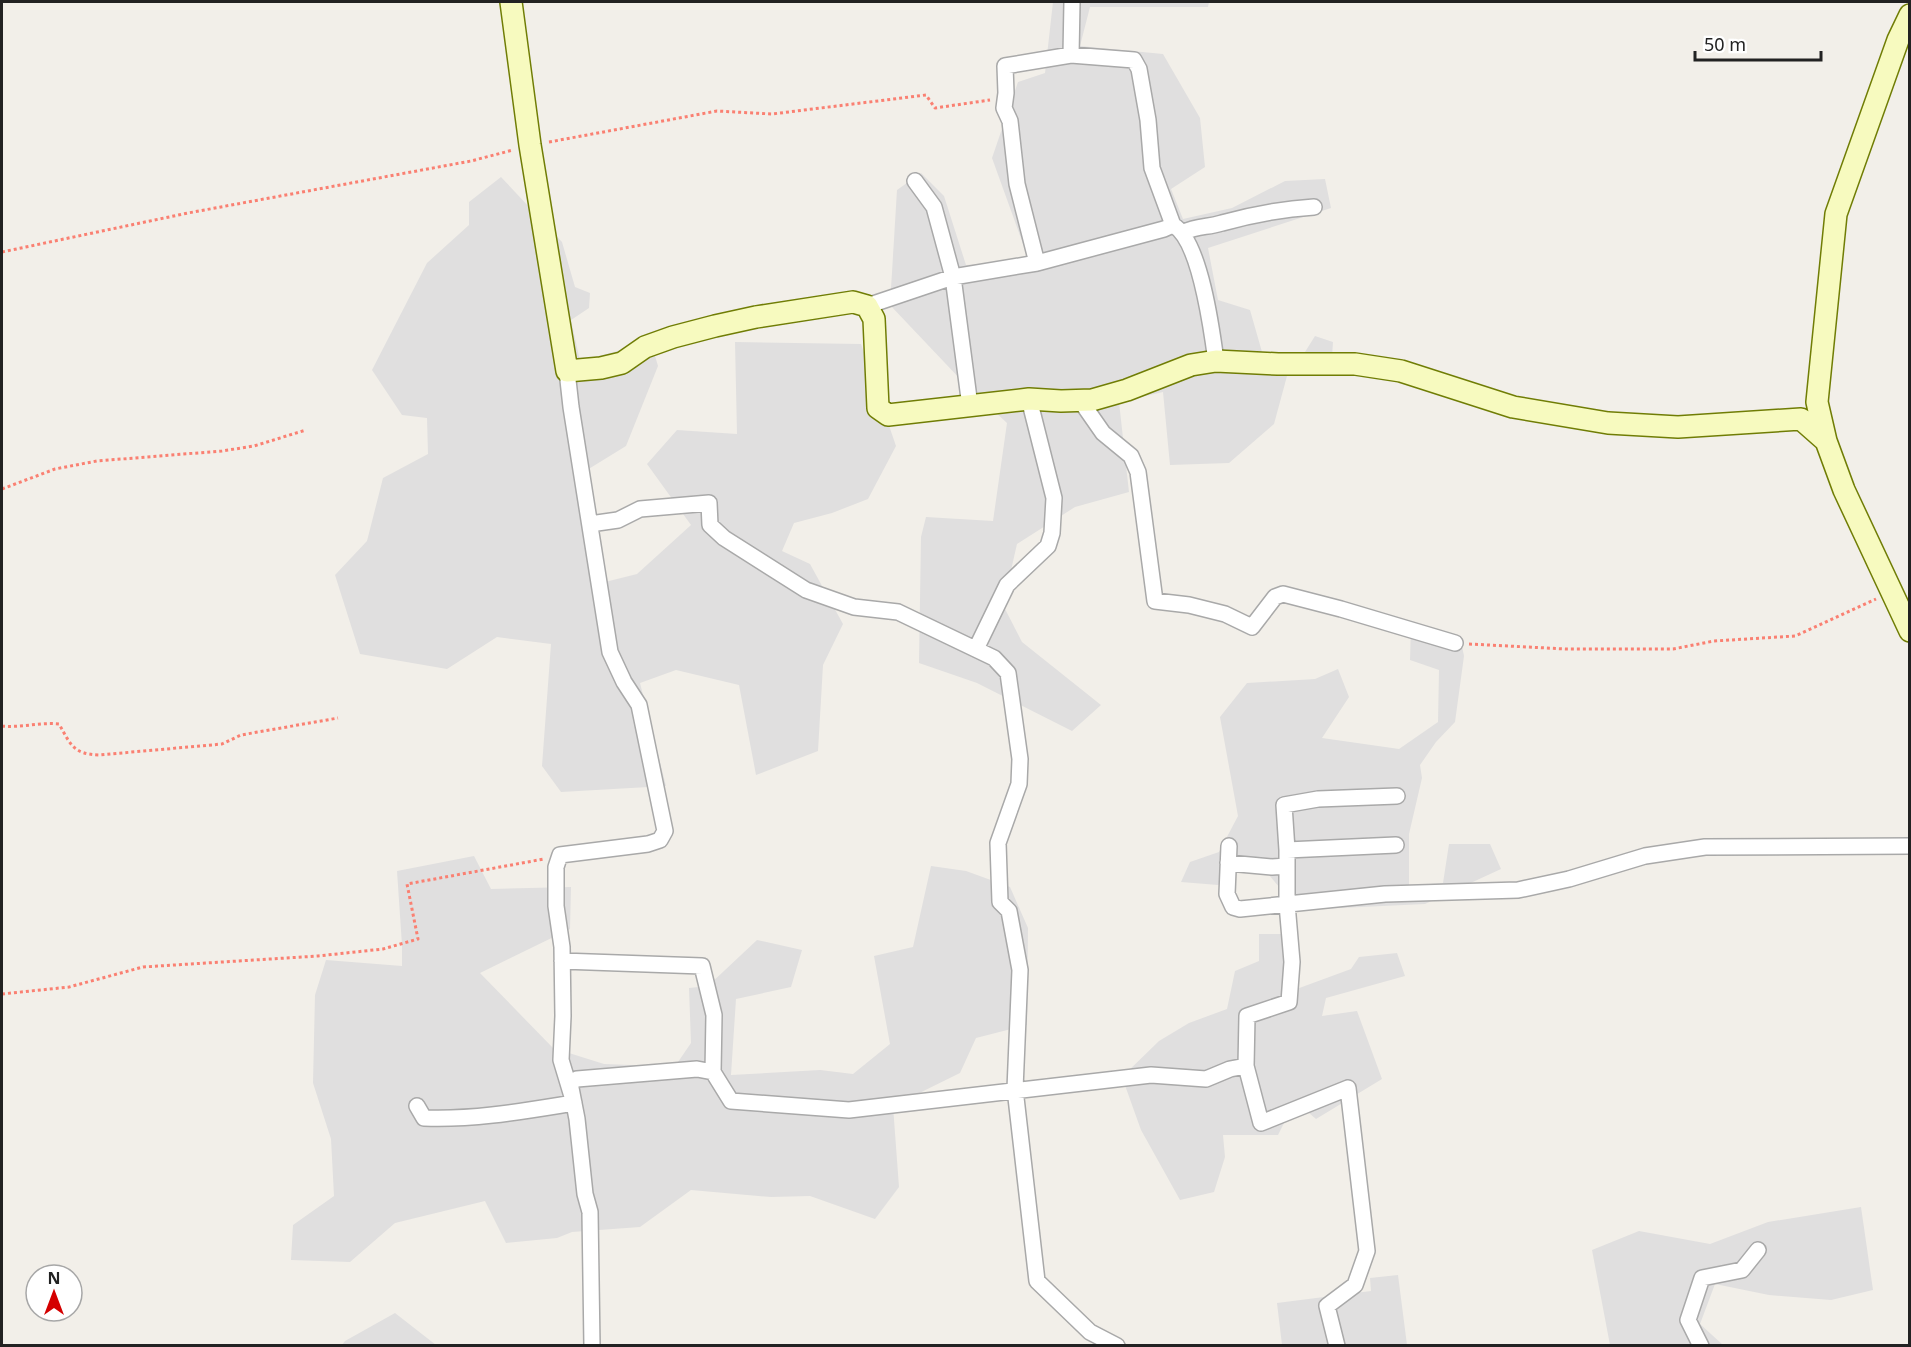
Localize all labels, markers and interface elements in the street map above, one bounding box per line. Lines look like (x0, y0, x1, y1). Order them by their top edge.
scale bar (1695, 24, 1821, 62)
text: 50 m (1704, 32, 1746, 56)
north arrow (24, 1263, 84, 1323)
text: N (47, 1267, 61, 1289)

